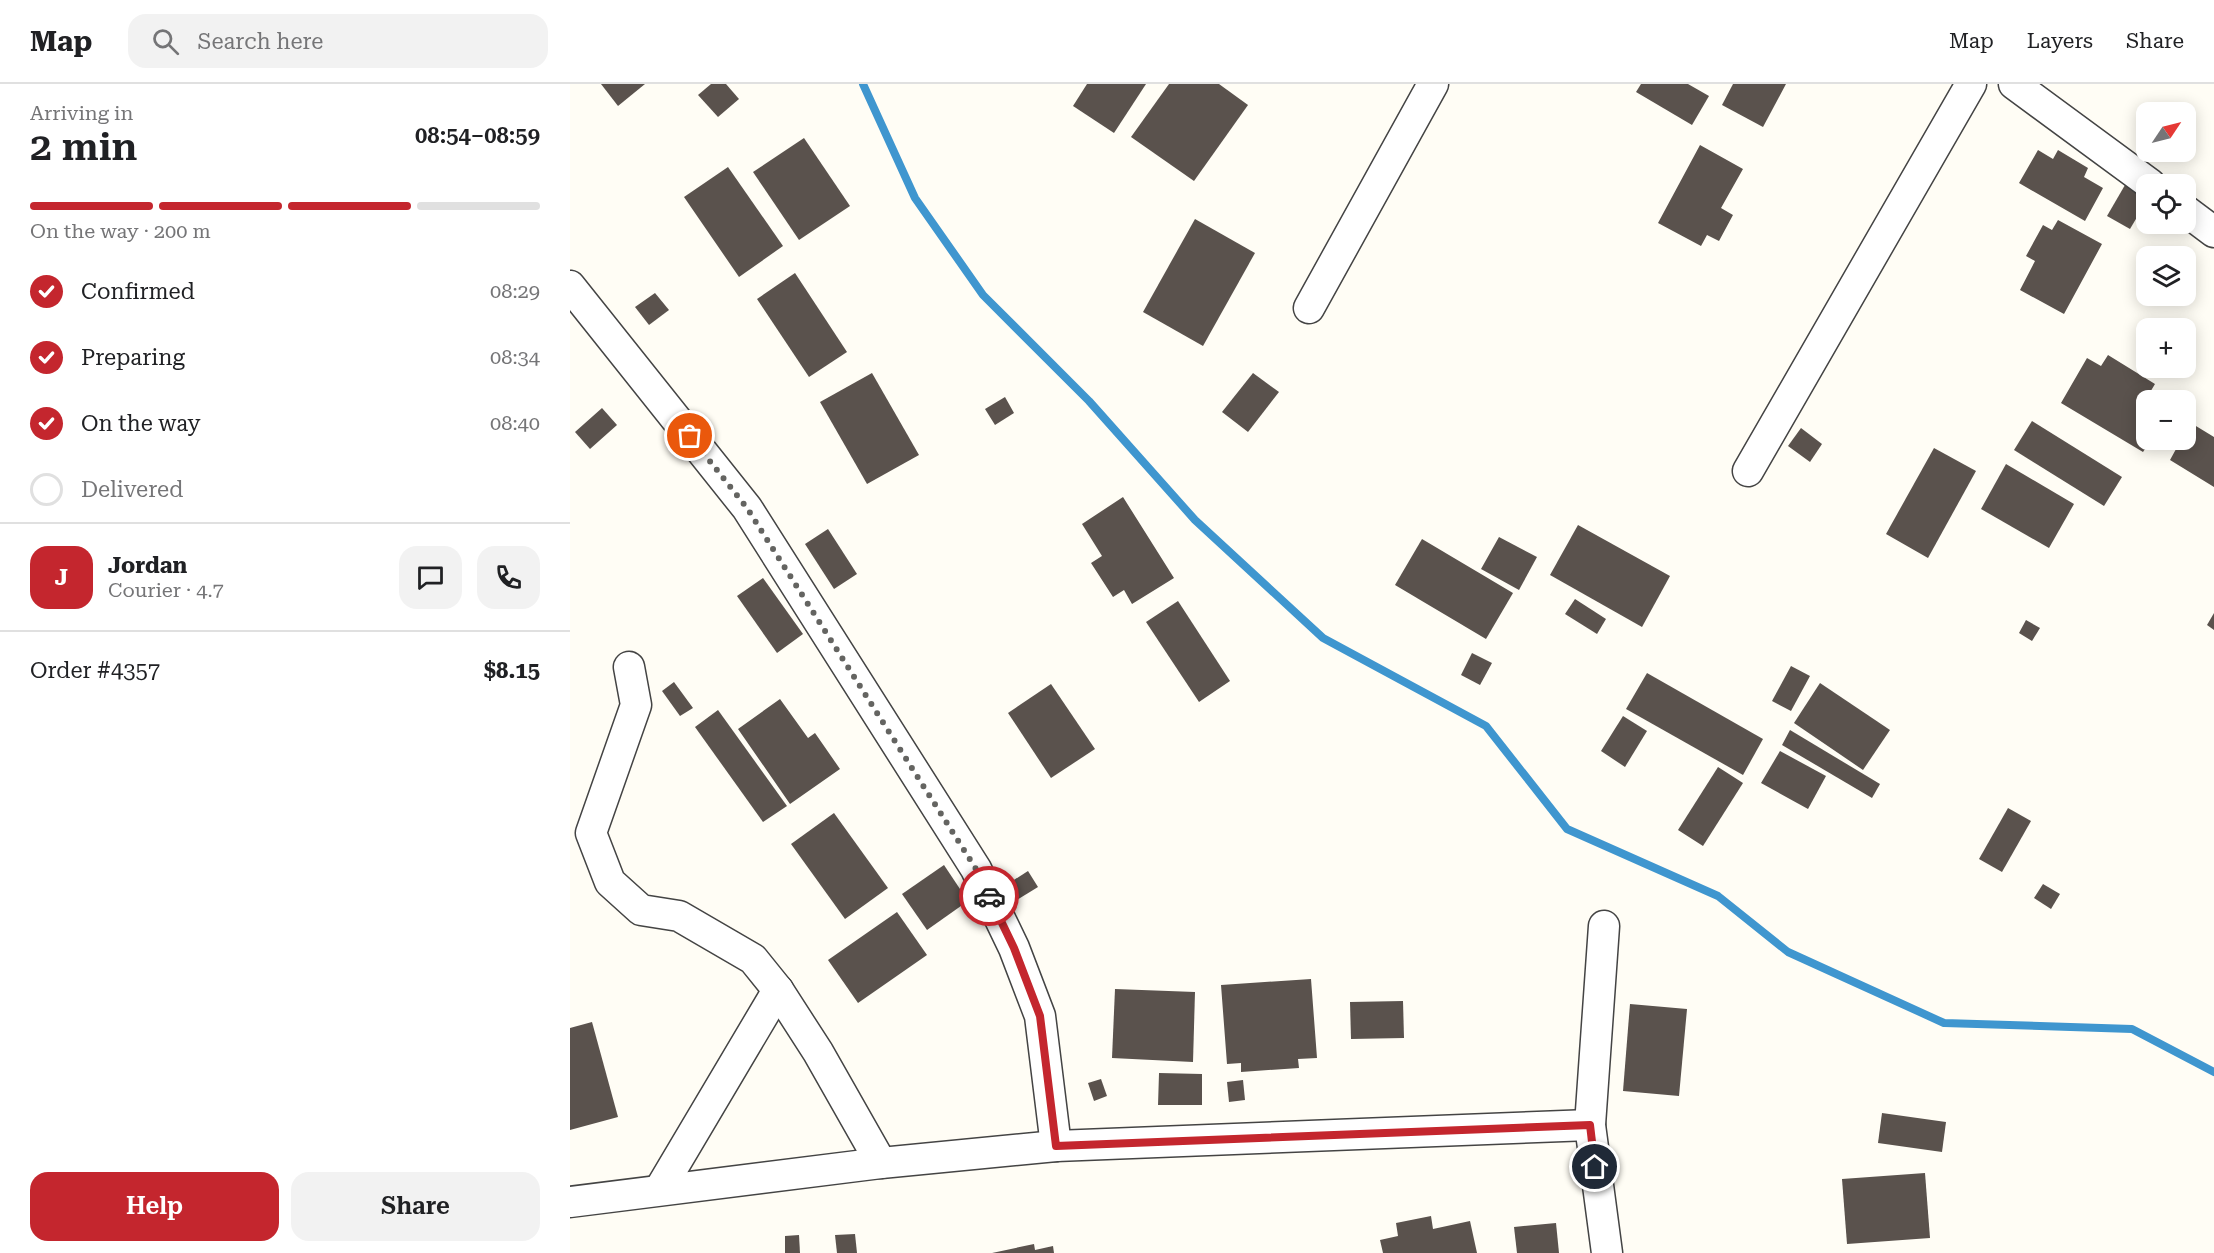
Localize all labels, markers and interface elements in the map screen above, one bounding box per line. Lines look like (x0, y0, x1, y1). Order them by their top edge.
search box (128, 14, 548, 68)
text: Map (30, 25, 92, 58)
icon: search (149, 25, 182, 58)
text: Search here (197, 29, 323, 54)
text: Map (1949, 29, 1994, 53)
text: Layers (2027, 29, 2093, 53)
text: Share (2126, 29, 2184, 53)
text: Arriving in (30, 101, 133, 125)
north arrow (2136, 102, 2196, 162)
map controls (2136, 102, 2196, 450)
text: 08:54–08:59 (415, 123, 540, 148)
text: 2 min (30, 124, 137, 170)
button: locate (2136, 174, 2196, 234)
text: On the way · 200 m (30, 219, 211, 243)
button: layers (2136, 246, 2196, 306)
icon: check (30, 275, 63, 308)
text: Confirmed (81, 279, 195, 304)
text: 08:29 (490, 279, 540, 303)
button: + (2136, 318, 2196, 378)
icon: check (30, 341, 63, 374)
text: Preparing (81, 345, 185, 370)
text: 08:34 (490, 345, 540, 369)
button: − (2136, 390, 2196, 450)
icon: check (30, 407, 63, 440)
pin (664, 410, 715, 461)
text: On the way (81, 411, 201, 436)
text: 08:40 (490, 411, 540, 435)
icon: bag (673, 419, 706, 452)
text: Delivered (81, 477, 183, 502)
button: chat (399, 546, 462, 609)
button: phone (477, 546, 540, 609)
text: Jordan (108, 553, 187, 578)
text: J (55, 565, 68, 590)
text: Courier · 4.7 (108, 578, 224, 602)
text: Order #4357 (30, 658, 160, 683)
text: $8.15 (484, 658, 540, 683)
courier (959, 866, 1019, 926)
icon: car (973, 880, 1006, 913)
pin (1569, 1141, 1620, 1192)
icon: home (1578, 1150, 1611, 1183)
button: Help (30, 1172, 279, 1241)
button: Share (291, 1172, 540, 1241)

